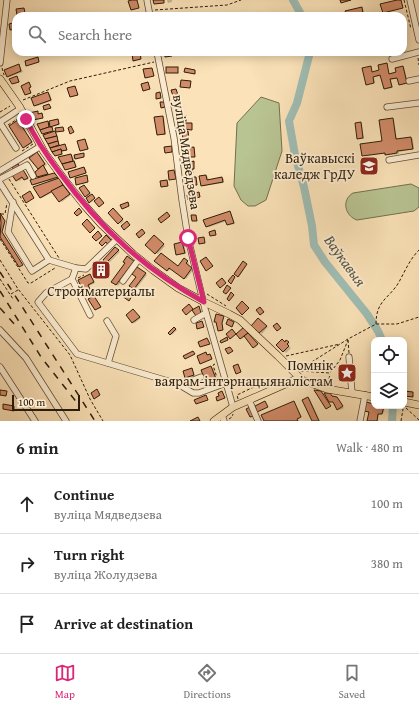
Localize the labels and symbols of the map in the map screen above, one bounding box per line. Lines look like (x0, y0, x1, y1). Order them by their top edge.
street label: вуліца Мядведзева (168, 93, 206, 211)
route end (17, 110, 35, 128)
place label: Ваўкавыскі каледж ГрДУ (274, 148, 355, 184)
school or university icon: Ваўкавыскі каледж ГрДУ (358, 155, 380, 177)
route start (179, 229, 197, 247)
water label: Ваўкавыя (319, 230, 372, 291)
building icon: Стройматериалы (90, 259, 112, 281)
place label: Стройматериалы (47, 281, 155, 301)
place label: Помнік ваярам-інтэрнацыяналістам (155, 355, 334, 391)
place icon: Помнік ваярам-інтэрнацыяналістам (336, 362, 358, 384)
scale bar (12, 393, 80, 412)

